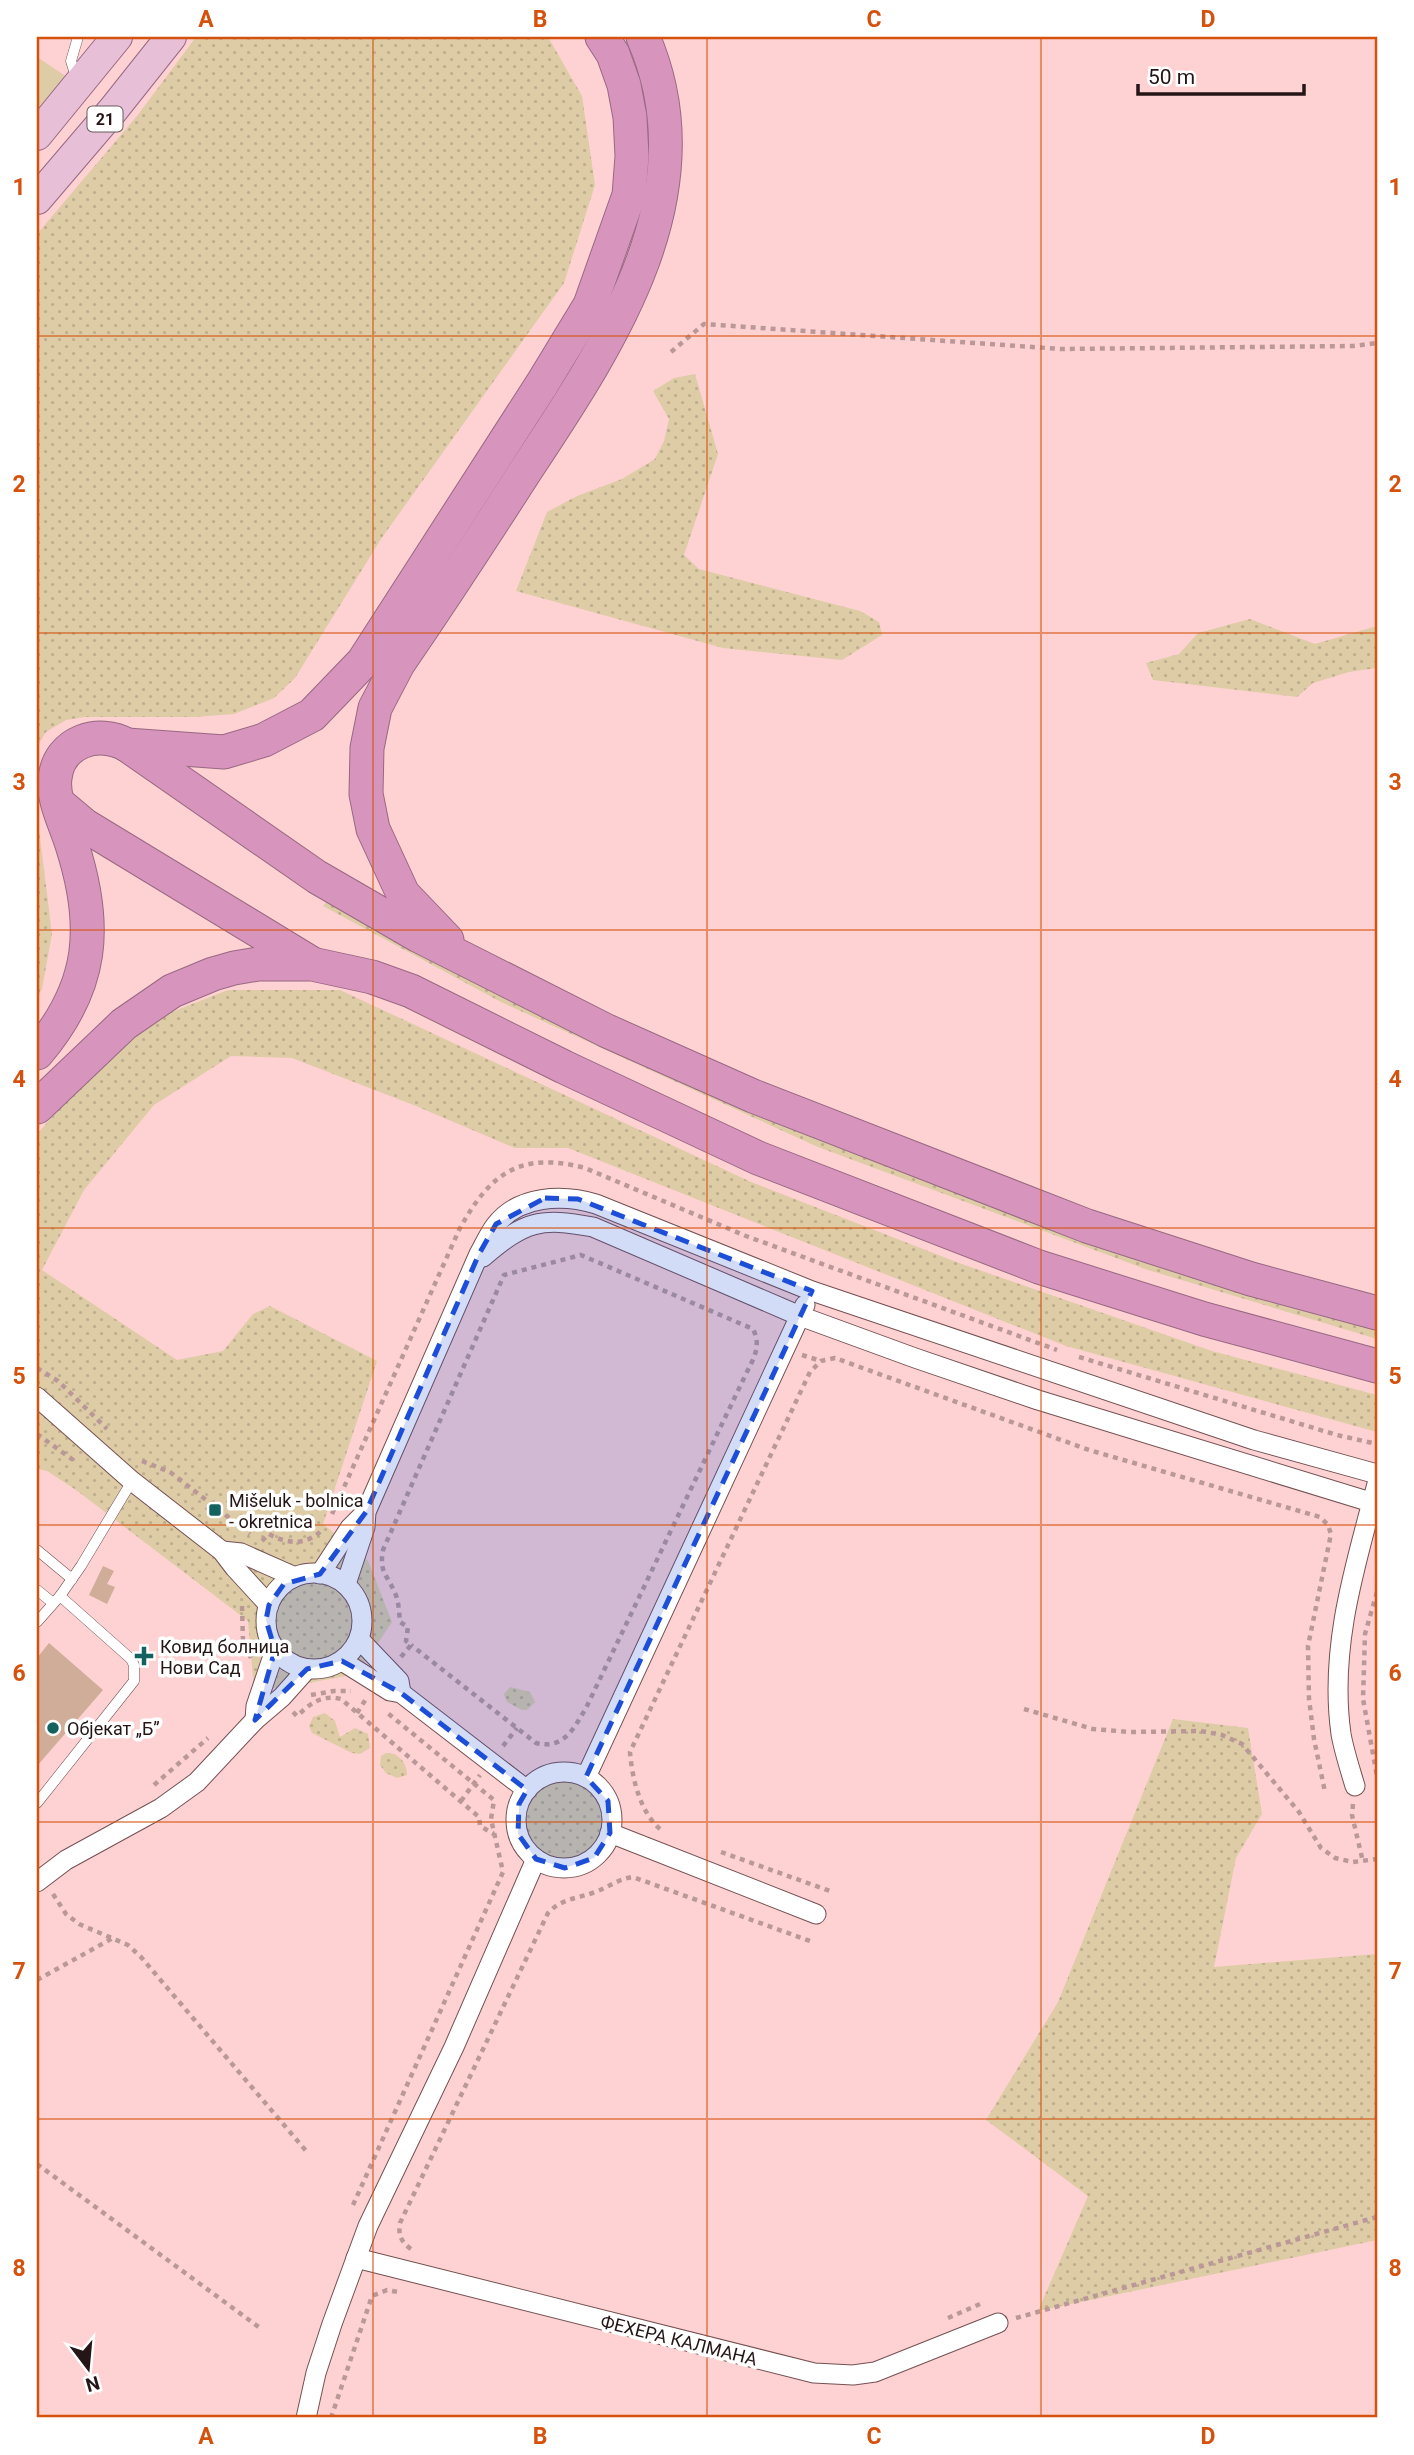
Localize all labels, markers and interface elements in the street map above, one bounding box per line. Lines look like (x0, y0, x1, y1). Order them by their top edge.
text: A (198, 6, 214, 33)
text: B (533, 6, 547, 33)
text: C (866, 6, 882, 33)
text: D (1201, 6, 1215, 33)
scale bar (1138, 52, 1304, 96)
text: 50 m (1148, 65, 1195, 89)
road number: 21 (88, 106, 122, 132)
text: 1 (12, 174, 26, 201)
text: 1 (1388, 174, 1402, 201)
text: 2 (12, 471, 26, 498)
text: 2 (1388, 471, 1402, 498)
text: 3 (12, 769, 26, 796)
text: 3 (1388, 769, 1402, 796)
text: 4 (12, 1066, 26, 1093)
text: 4 (1388, 1066, 1402, 1093)
text: 5 (12, 1363, 26, 1390)
text: 5 (1388, 1363, 1402, 1390)
place label: Mišeluk - bolnica - okretnica (229, 1490, 364, 1532)
marker: Mišeluk - bolnica - okretnica (207, 1502, 223, 1518)
place label: Ковид болница Нови Сад (160, 1636, 289, 1678)
marker: Ковид болница Нови Сад (134, 1646, 154, 1666)
text: 6 (12, 1660, 26, 1687)
text: 6 (1388, 1660, 1402, 1687)
place label: Објекат „Б” (67, 1718, 160, 1739)
marker: Објекат „Б” (45, 1720, 61, 1736)
text: 7 (12, 1958, 26, 1985)
text: 7 (1388, 1958, 1402, 1985)
text: 8 (12, 2255, 26, 2282)
text: 8 (1388, 2255, 1402, 2282)
street label: ФЕХЕРА КАЛМАНА (599, 2310, 760, 2370)
north arrow (52, 2332, 122, 2402)
text: N (83, 2371, 102, 2397)
text: A (198, 2423, 214, 2450)
text: B (533, 2423, 547, 2450)
text: C (866, 2423, 882, 2450)
text: D (1201, 2423, 1215, 2450)

